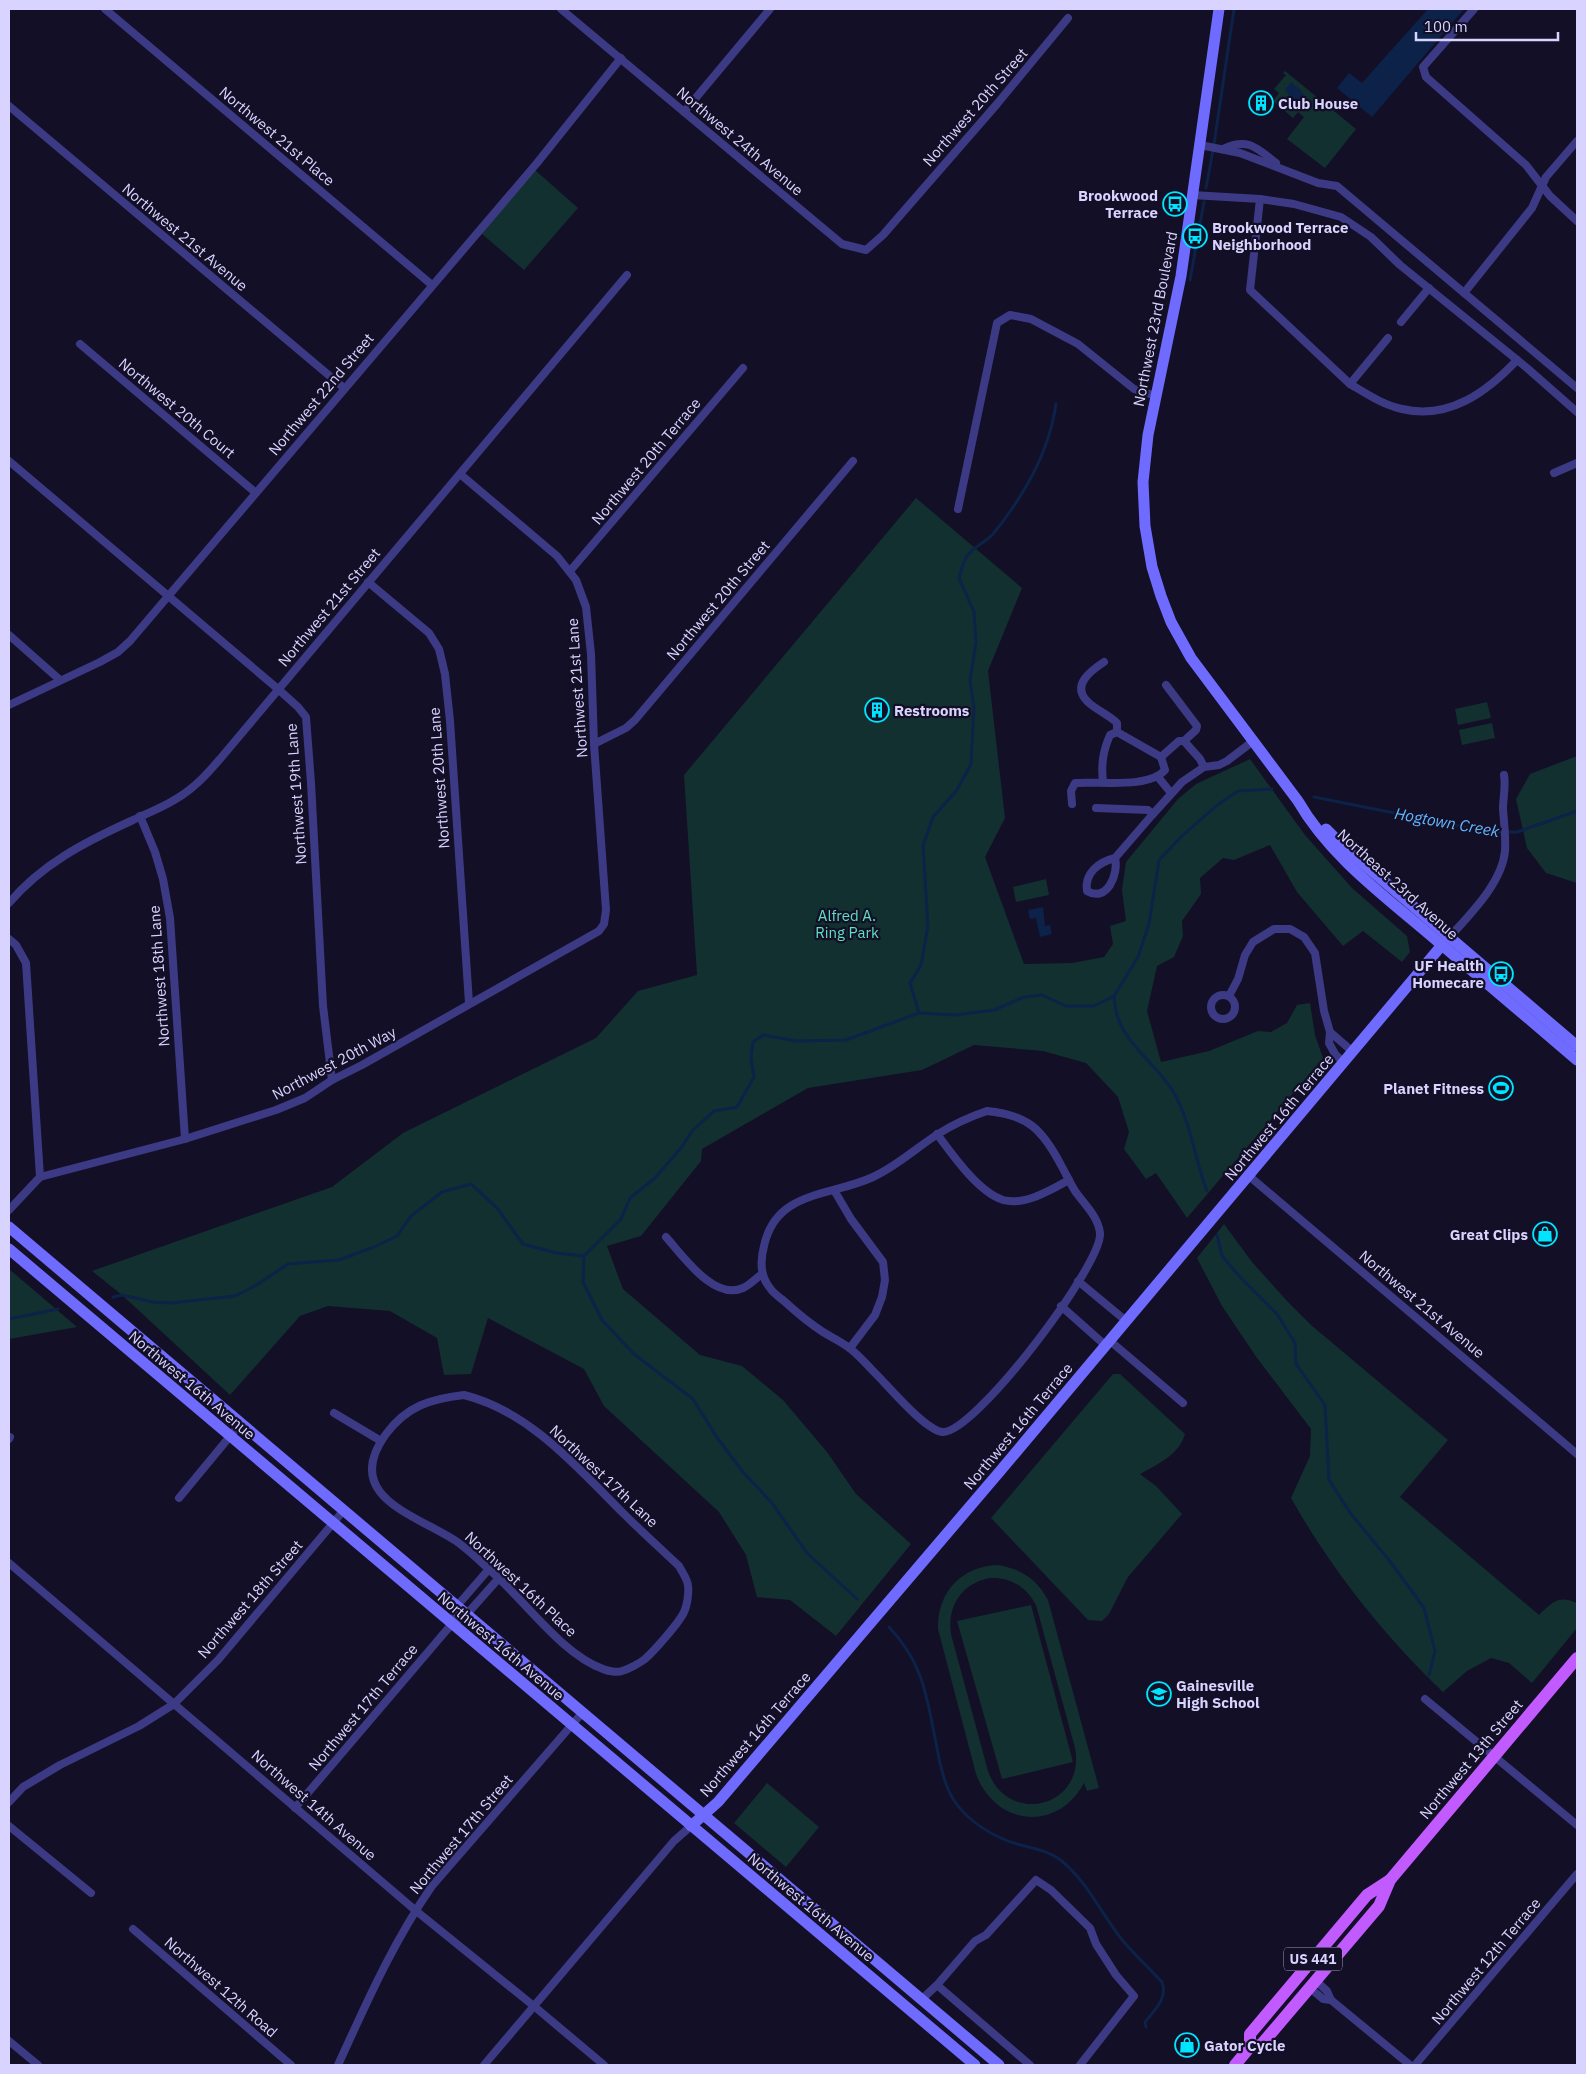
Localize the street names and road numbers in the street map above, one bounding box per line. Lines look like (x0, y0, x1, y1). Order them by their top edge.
street label: Northwest 20th Street (918, 44, 1032, 170)
street label: Northwest 21st Place (215, 82, 339, 190)
street label: Northwest 24th Avenue (673, 82, 807, 200)
street label: Northwest 21st Avenue (118, 179, 252, 295)
street label: Northwest 23rd Boulevard (1129, 230, 1181, 408)
street label: Northwest 22nd Street (264, 329, 378, 459)
street label: Northwest 20th Court (115, 354, 239, 462)
street label: Northwest 20th Terrace (587, 394, 705, 528)
street label: Northwest 20th Street (662, 536, 774, 664)
street label: Northwest 21st Street (274, 544, 384, 670)
street label: Northwest 21st Lane (563, 617, 591, 759)
street label: Northwest 20th Lane (425, 707, 453, 849)
street label: Northwest 19th Lane (282, 723, 310, 865)
street label: Northeast 23rd Avenue (1334, 825, 1462, 943)
street label: Northwest 18th Lane (145, 905, 173, 1047)
street label: Northwest 20th Way (269, 1022, 400, 1104)
street label: Northwest 16th Terrace (1220, 1050, 1338, 1184)
street label: Northwest 21st Avenue (1355, 1246, 1489, 1362)
street label: Northwest 16th Avenue (125, 1326, 259, 1444)
street label: Northwest 16th Terrace (959, 1359, 1077, 1493)
street label: Northwest 17th Lane (546, 1421, 662, 1531)
street label: Northwest 16th Place (461, 1527, 581, 1641)
street label: Northwest 18th Street (193, 1536, 307, 1662)
street label: Northwest 16th Avenue (434, 1587, 568, 1705)
street label: Northwest 17th Terrace (304, 1640, 422, 1774)
street label: Northwest 16th Terrace (695, 1667, 815, 1801)
street label: Northwest 13th Street (1415, 1695, 1527, 1823)
street label: Northwest 14th Avenue (248, 1746, 380, 1864)
street label: Northwest 17th Street (405, 1770, 517, 1898)
street label: Northwest 16th Avenue (744, 1848, 878, 1966)
street label: Northwest 12th Terrace (1427, 1894, 1545, 2028)
street label: Northwest 12th Road (161, 1933, 281, 2041)
road number: US 441 (1284, 1948, 1342, 1970)

